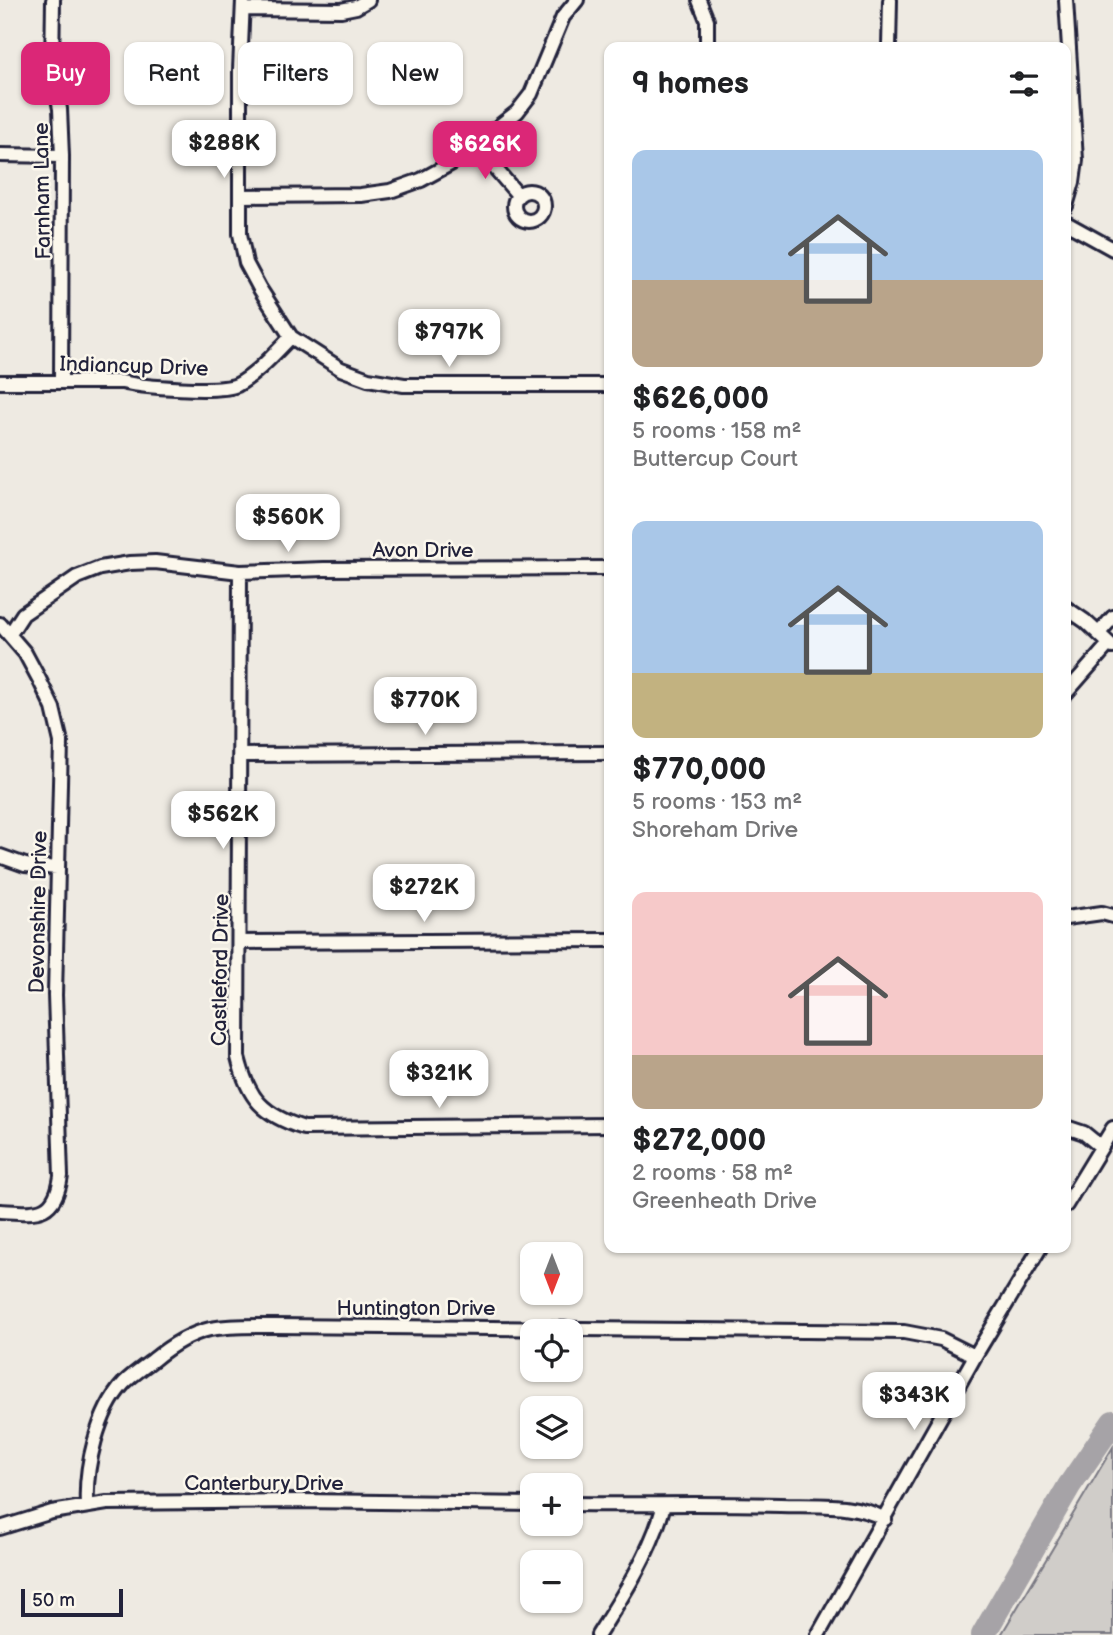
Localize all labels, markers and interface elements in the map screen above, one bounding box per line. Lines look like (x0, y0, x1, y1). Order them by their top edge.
chip: Buy (21, 42, 110, 105)
chip: Rent (124, 42, 224, 105)
chip: Filters (238, 42, 353, 105)
chip: New (367, 42, 463, 105)
icon: filters (1005, 65, 1043, 103)
text: 9 homes (632, 66, 749, 102)
pin: $288K (175, 120, 273, 180)
street label: Farnham Lane (29, 122, 56, 260)
pin: $626K (436, 122, 534, 181)
text: $288K (188, 129, 260, 157)
text: $626K (449, 130, 521, 158)
icon: home (775, 196, 901, 322)
pin: $797K (400, 310, 498, 369)
text: $797K (414, 318, 484, 346)
street label: Indiancup Drive (59, 351, 209, 382)
text: $626,000 (632, 381, 769, 417)
text: 5 rooms · 158 m² (632, 417, 801, 445)
text: Buttercup Court (632, 445, 798, 473)
pin: $560K (239, 494, 337, 554)
text: $560K (252, 503, 324, 531)
street label: Avon Drive (373, 538, 473, 563)
icon: home (775, 567, 901, 693)
pin: $770K (376, 678, 474, 737)
text: $770K (390, 686, 460, 714)
text: $770,000 (632, 752, 766, 788)
text: 5 rooms · 153 m² (632, 788, 802, 816)
pin: $562K (174, 792, 272, 851)
text: $562K (187, 800, 259, 828)
text: Shoreham Drive (632, 816, 798, 844)
street label: Devonshire Drive (25, 831, 52, 993)
pin: $272K (375, 864, 473, 924)
text: $272K (389, 873, 459, 901)
street label: Castleford Drive (207, 894, 234, 1046)
icon: home (775, 938, 901, 1064)
pin: $321K (390, 1050, 488, 1110)
text: $321K (405, 1059, 473, 1087)
text: $272,000 (632, 1123, 766, 1159)
text: 2 rooms · 58 m² (632, 1159, 793, 1187)
text: Greenheath Drive (632, 1187, 817, 1215)
north arrow (520, 1242, 583, 1306)
map controls (520, 1242, 583, 1613)
street label: Huntington Drive (337, 1296, 495, 1321)
button: locate (520, 1319, 583, 1382)
pin: $343K (865, 1372, 963, 1432)
text: $343K (878, 1381, 950, 1409)
button: layers (520, 1396, 583, 1459)
street label: Canterbury Drive (184, 1471, 344, 1496)
button: + (520, 1473, 583, 1536)
button: − (520, 1550, 583, 1613)
scale bar (21, 1586, 122, 1618)
text: 50 m (32, 1589, 75, 1612)

